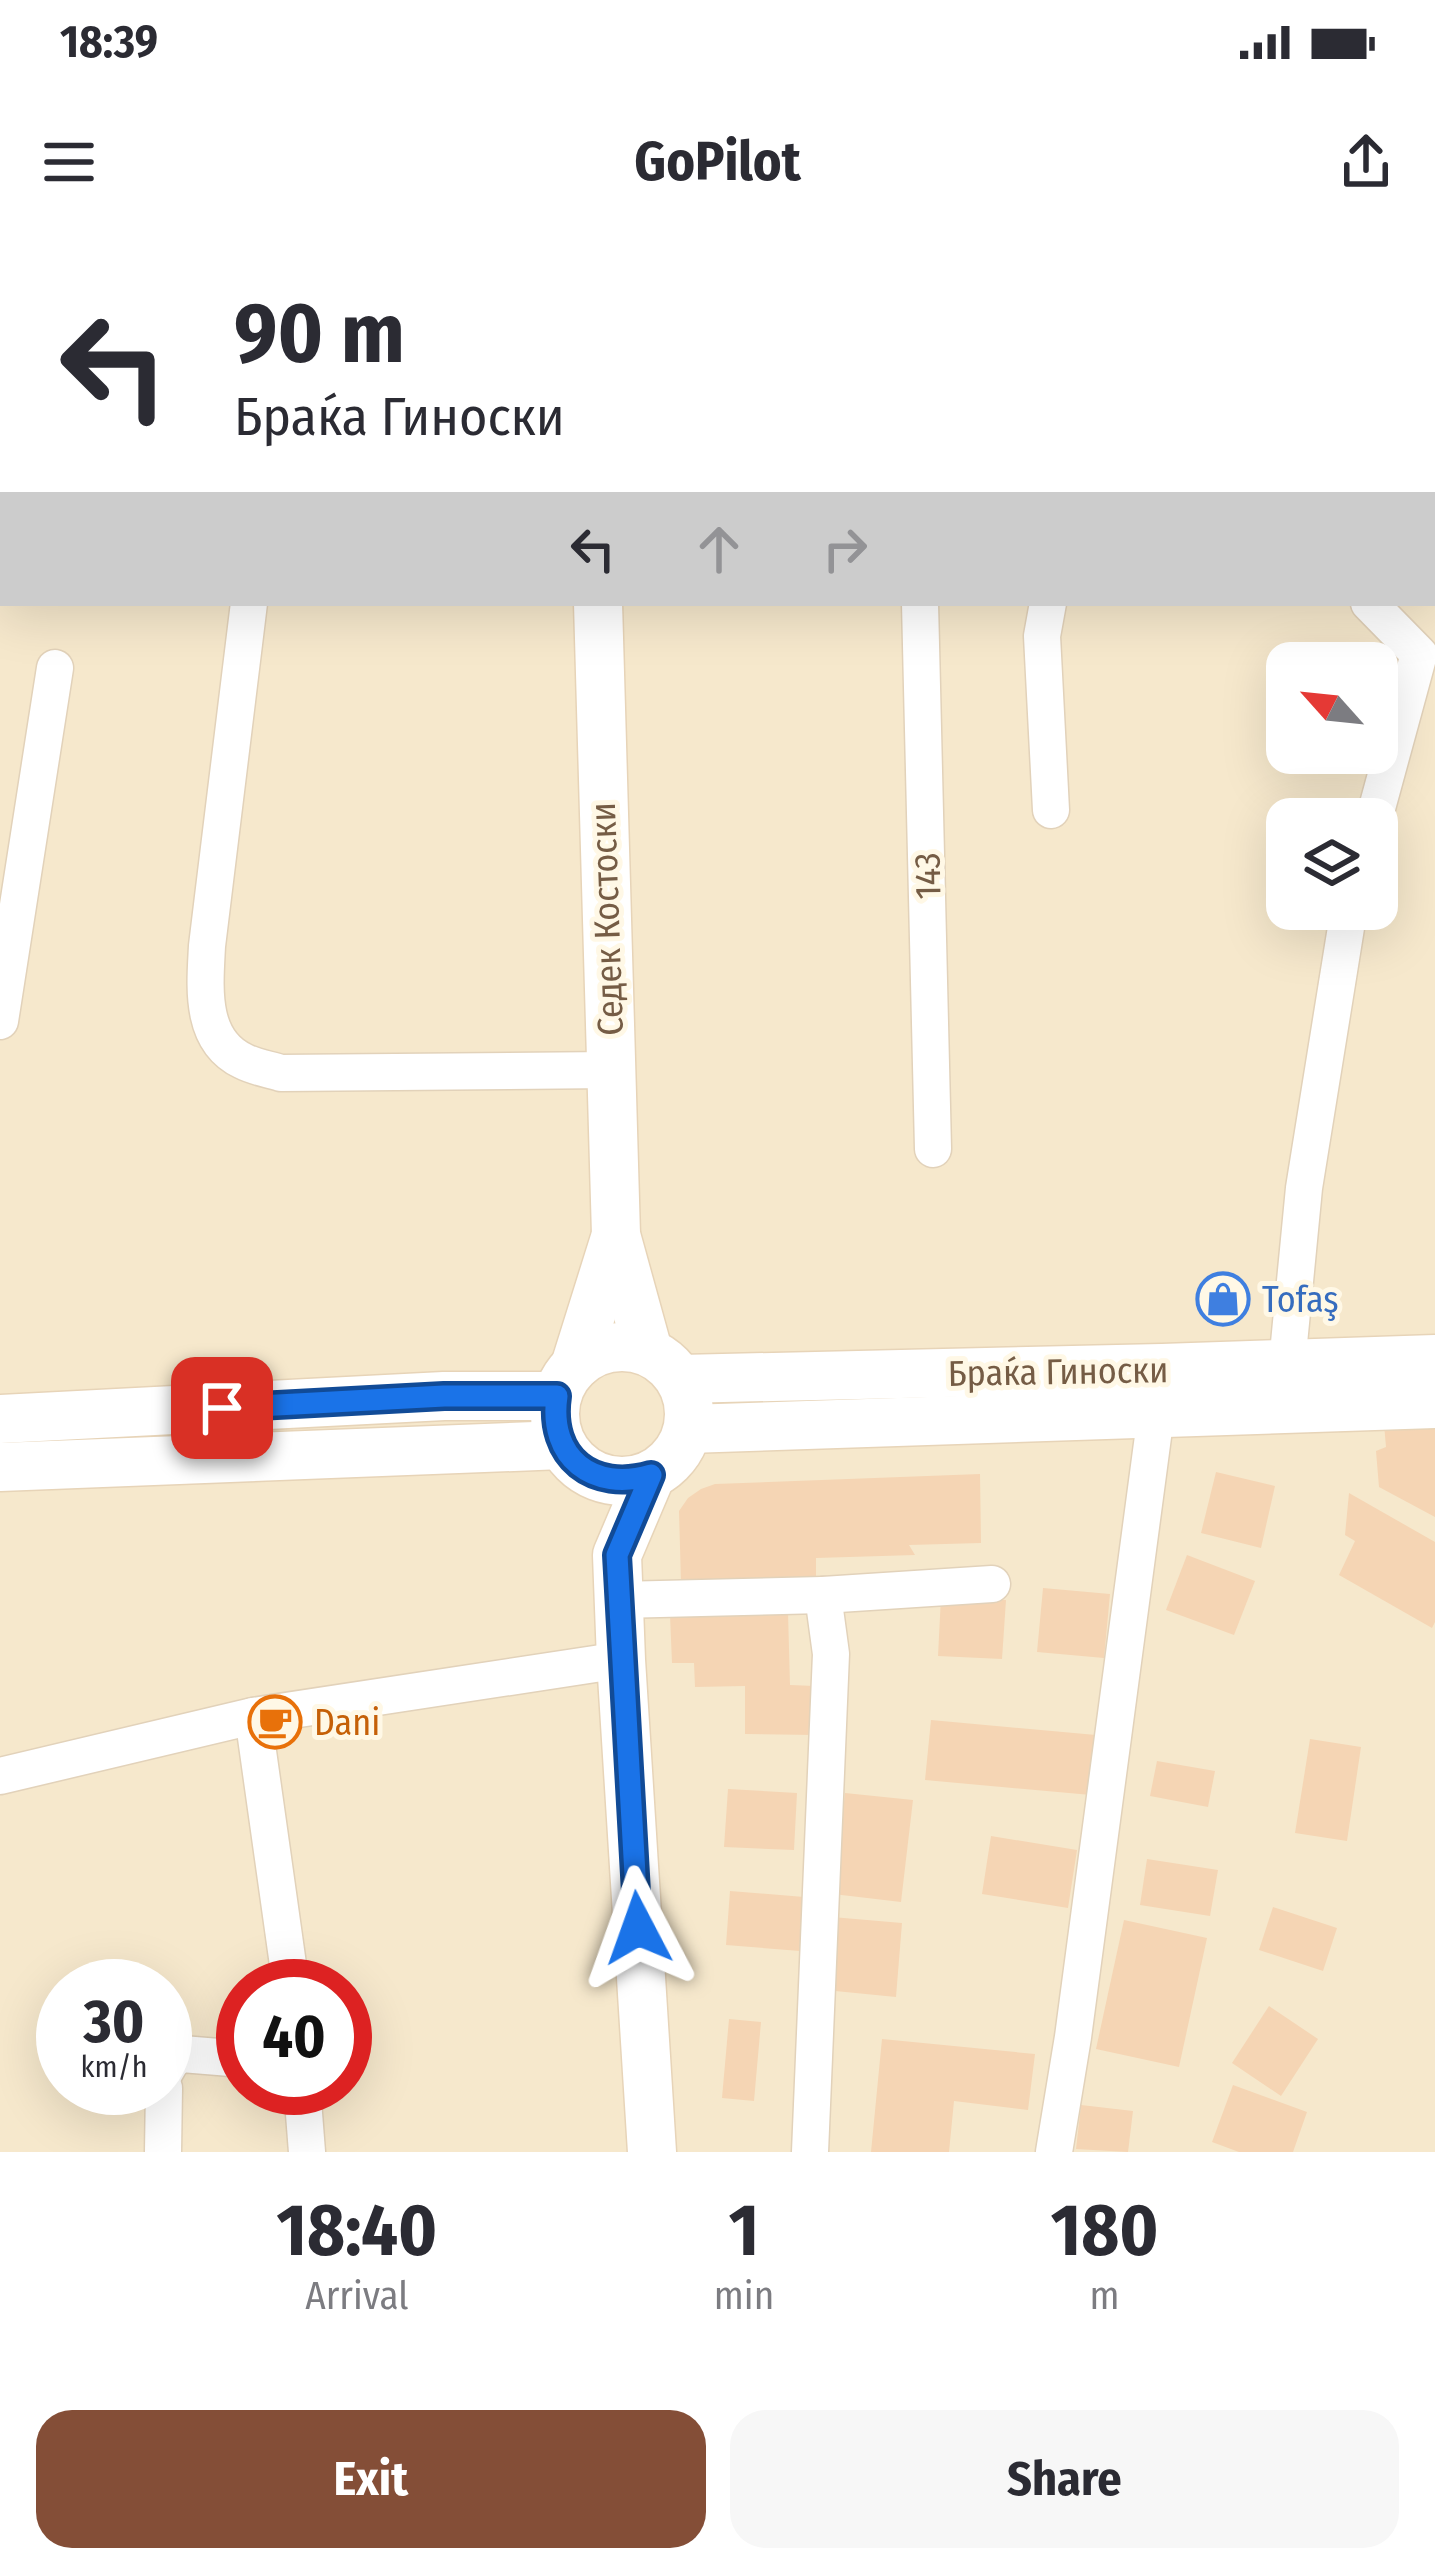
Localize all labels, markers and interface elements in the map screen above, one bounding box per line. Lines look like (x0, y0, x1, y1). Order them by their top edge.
text: 18:39 (60, 15, 158, 69)
icon: menu (36, 129, 102, 195)
icon: share (1333, 129, 1399, 195)
text: GoPilot (634, 130, 801, 194)
text: 90 m (234, 283, 405, 384)
icon: left (36, 288, 192, 444)
text: Браќа Гиноски (234, 385, 565, 449)
icon: left (560, 516, 626, 582)
icon: ahead (686, 516, 752, 582)
icon: right (812, 516, 878, 582)
north arrow (1266, 642, 1398, 774)
map controls (1266, 642, 1398, 930)
button: layers (1266, 798, 1398, 930)
street label: Седек Костоски (581, 801, 633, 1036)
street label: 143 (906, 852, 950, 900)
shop icon: Tofaş (1195, 1271, 1251, 1327)
place label: Tofaş (1262, 1278, 1339, 1322)
street label: Браќа Гиноски (947, 1348, 1169, 1396)
pin (171, 1357, 273, 1459)
icon: arrive (189, 1375, 255, 1441)
cafe icon: Dani (247, 1694, 303, 1750)
place label: Dani (314, 1701, 380, 1745)
position arrow (575, 1865, 701, 1991)
speed limit sign: 40 (216, 1959, 372, 2115)
text: 30 (83, 1986, 145, 2058)
text: km/h (81, 2049, 147, 2085)
text: 18:40 (276, 2188, 437, 2274)
text: 1 (729, 2188, 759, 2274)
text: 180 (1051, 2188, 1159, 2274)
text: Arrival (305, 2273, 409, 2319)
text: min (714, 2273, 774, 2319)
text: m (1090, 2273, 1120, 2319)
button: Exit (36, 2410, 706, 2548)
button: Share (730, 2410, 1399, 2548)

